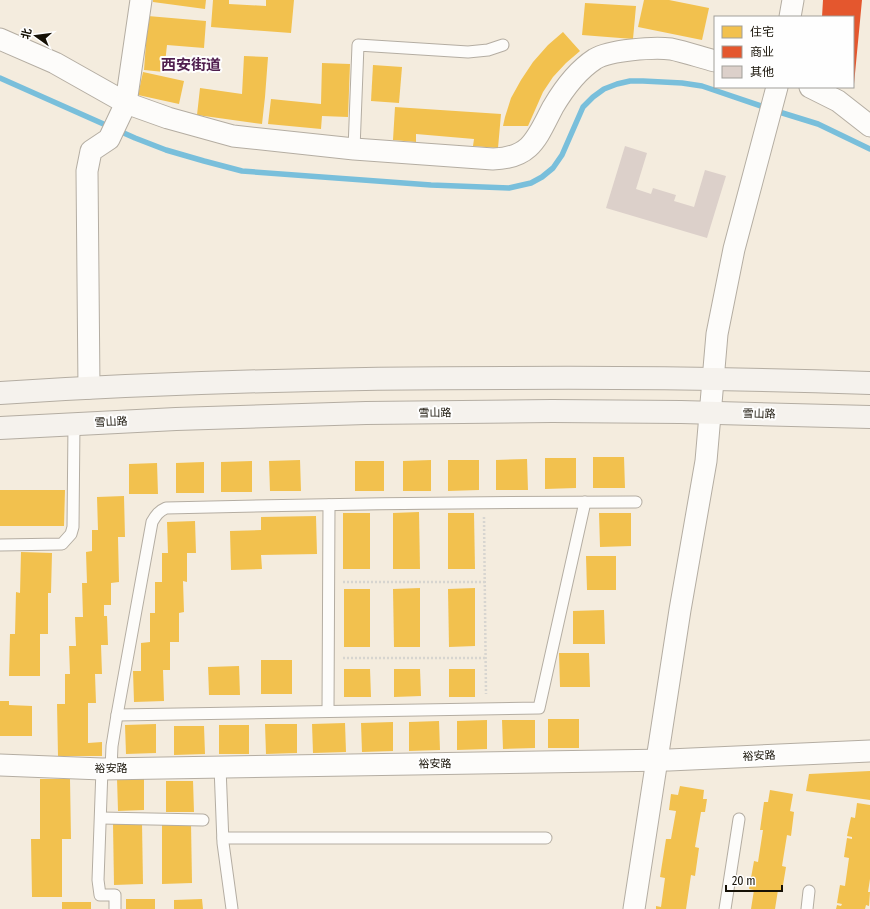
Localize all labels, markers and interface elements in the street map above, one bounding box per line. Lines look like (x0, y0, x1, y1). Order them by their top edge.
north arrow (16, 16, 56, 56)
legend (714, 16, 854, 88)
text: 住宅 (750, 25, 774, 39)
text: 北 (19, 27, 34, 41)
text: 商业 (750, 45, 774, 59)
district label: 西安街道 (161, 56, 221, 74)
text: 其他 (750, 65, 774, 79)
street label: 雪山路 (418, 406, 452, 420)
street label: 雪山路 (742, 407, 776, 421)
street label: 雪山路 (94, 415, 128, 429)
street label: 裕安路 (742, 749, 776, 763)
street label: 裕安路 (418, 757, 452, 771)
street label: 裕安路 (95, 762, 128, 775)
scale bar (726, 867, 782, 893)
text: 20 m (732, 874, 756, 888)

